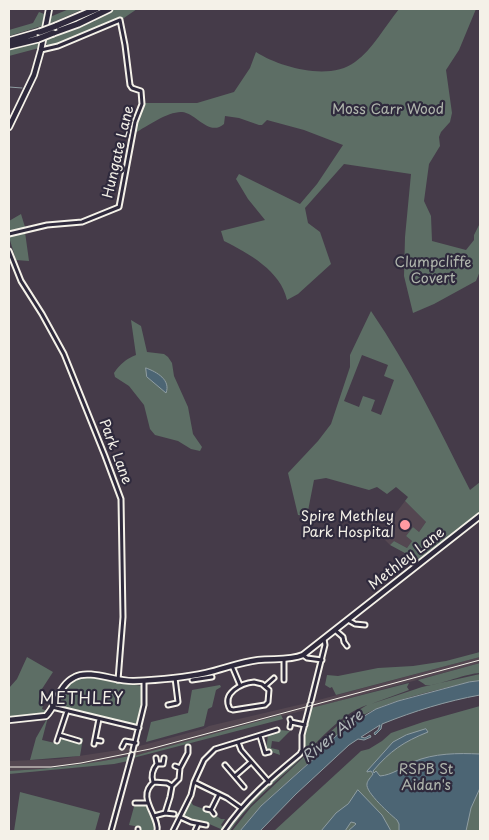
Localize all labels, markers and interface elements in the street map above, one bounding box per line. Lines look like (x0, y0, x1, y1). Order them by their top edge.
park label: Moss Carr Wood (332, 102, 444, 118)
street label: Hungate Lane (100, 104, 138, 200)
park label: Clumpcliffe Covert (395, 255, 471, 288)
street label: Park Lane (95, 417, 135, 487)
place label: Spire Methley Park Hospital (301, 509, 394, 542)
marker: Spire Methley Park Hospital (398, 518, 412, 532)
street label: Methley Lane (366, 524, 448, 594)
district label: METHLEY (39, 690, 125, 710)
water label: River Aire (299, 707, 367, 767)
park label: RSPB St Aidan's (399, 762, 453, 794)

